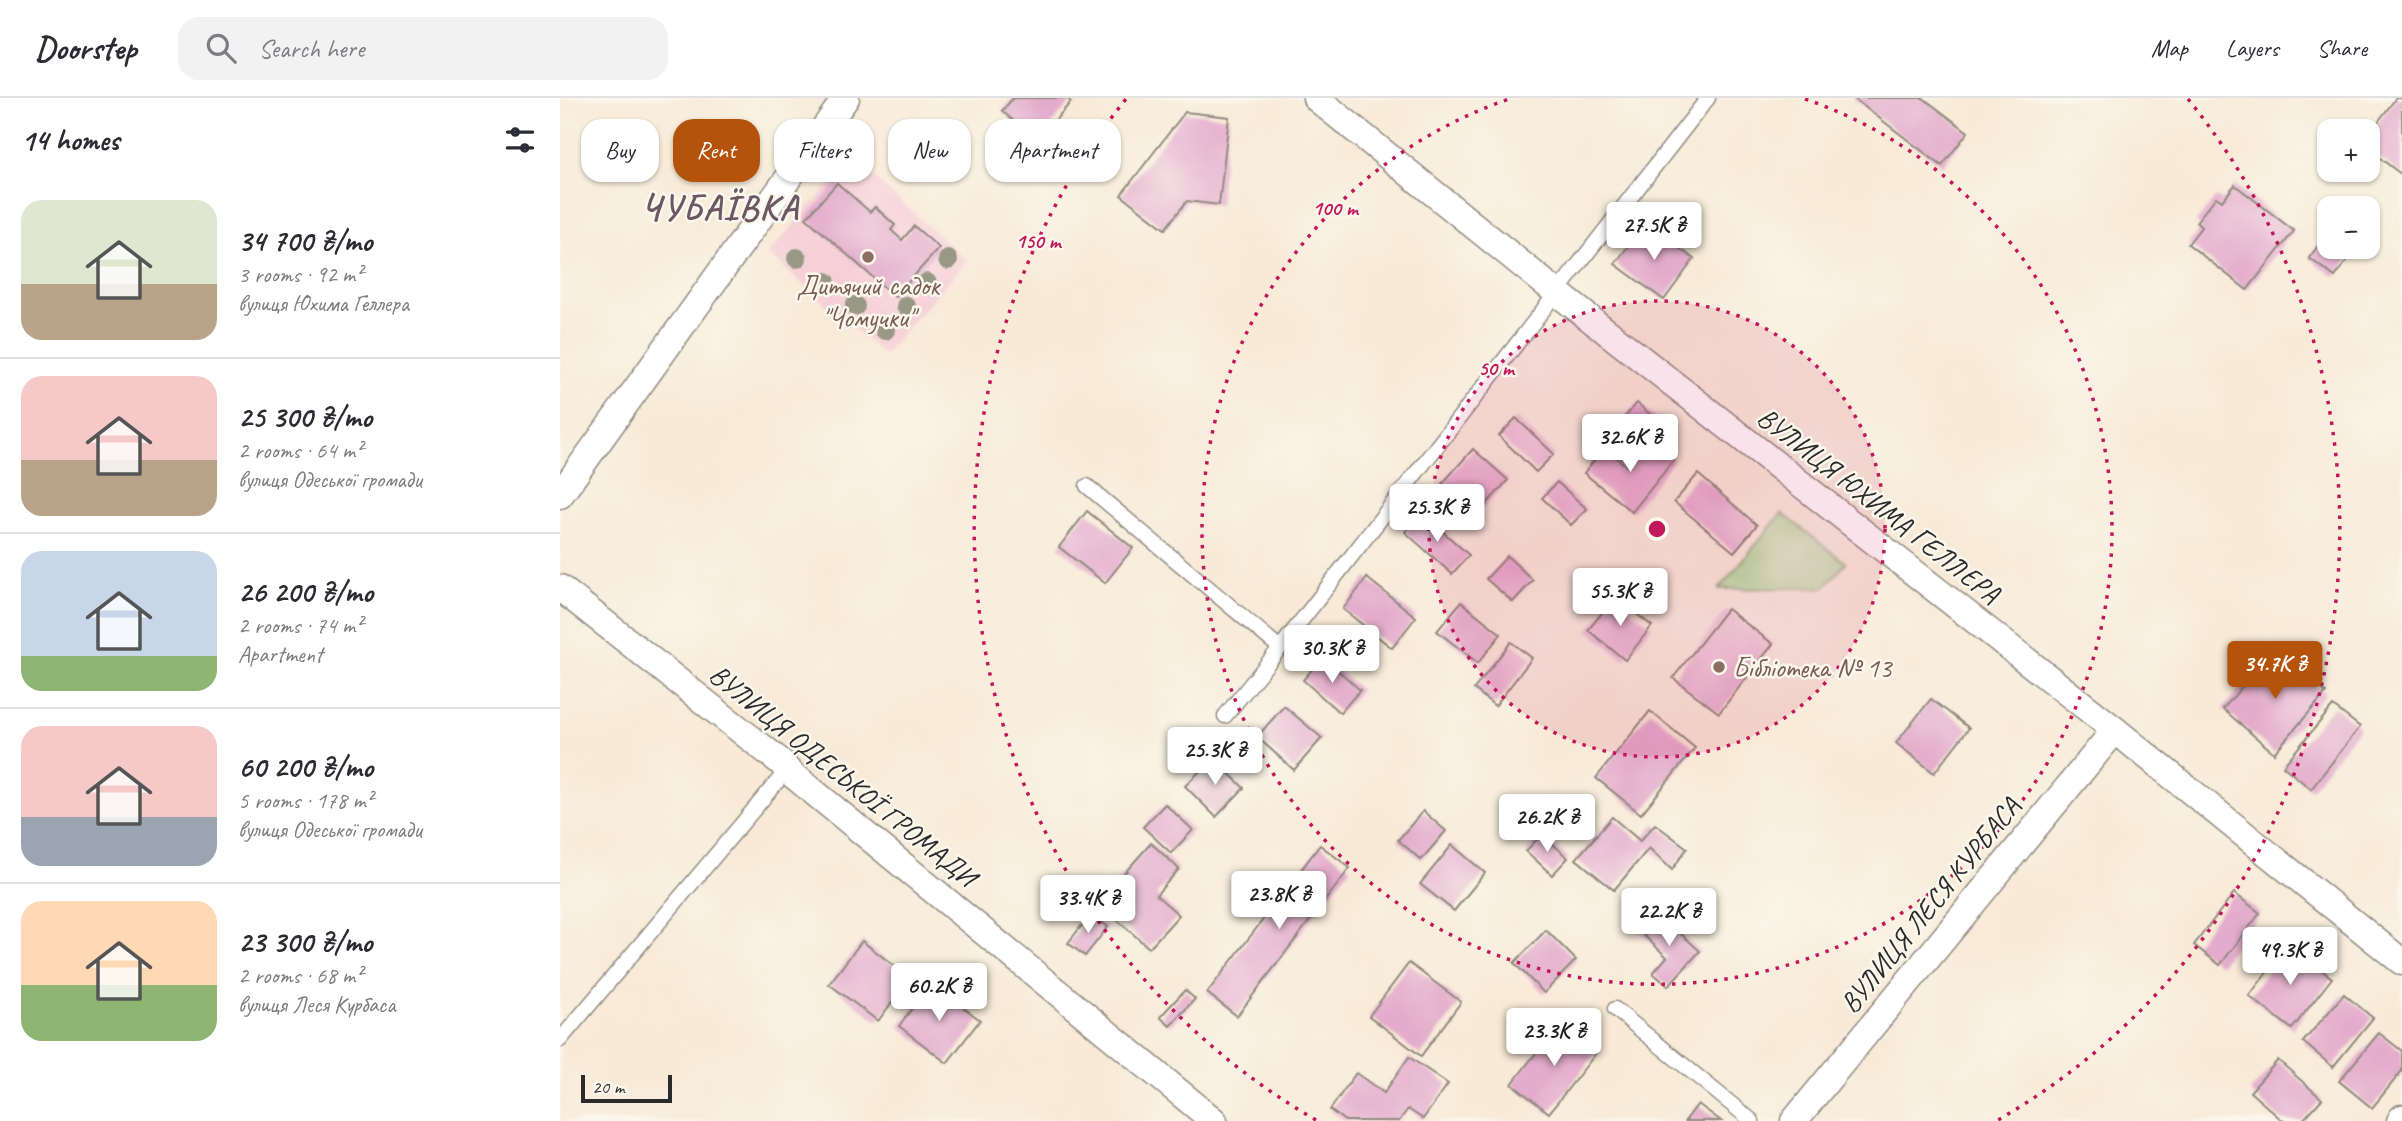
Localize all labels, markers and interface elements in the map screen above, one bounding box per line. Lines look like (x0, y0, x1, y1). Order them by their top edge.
search box (178, 17, 668, 80)
text: Doorstep (35, 27, 136, 69)
icon: search (202, 29, 240, 67)
text: Search here (258, 32, 364, 65)
text: Map (2151, 33, 2188, 63)
text: Layers (2226, 33, 2279, 63)
text: Share (2317, 33, 2367, 63)
chip: Buy (581, 119, 659, 182)
chip: Rent (673, 119, 760, 182)
chip: Filters (774, 119, 874, 182)
chip: New (888, 119, 971, 182)
chip: Apartment (985, 119, 1121, 182)
map controls (2317, 119, 2380, 259)
button: + (2317, 119, 2380, 182)
text: 14 homes (21, 121, 119, 159)
icon: filters (501, 121, 539, 159)
district label: ЧУБАЇВКА (641, 185, 799, 230)
text: 100 m (1312, 195, 1360, 221)
button: − (2317, 196, 2380, 259)
pin: 27.5K ₴ (1589, 202, 1719, 262)
text: 27.5K ₴ (1623, 210, 1685, 239)
text: 34 700 ₴/mo (238, 222, 372, 260)
icon: home (77, 228, 161, 312)
text: 150 m (1015, 228, 1063, 254)
marker: Дитячий садок "Чомучки" (860, 249, 876, 265)
text: 3 rooms · 92 m² (238, 260, 362, 289)
place label: Дитячий садок "Чомучки" (797, 268, 941, 335)
text: вулиця Юхима Геллера (238, 289, 409, 318)
text: 50 m (1478, 355, 1516, 381)
text: 25 300 ₴/mo (238, 398, 372, 436)
street label: ВУЛИЦЯ ЮХИМА ГЕЛЛЕРА (1751, 399, 2008, 611)
icon: home (77, 404, 161, 488)
pin: 32.6K ₴ (1565, 414, 1695, 474)
text: 32.6K ₴ (1598, 422, 1662, 451)
text: 2 rooms · 64 m² (238, 436, 362, 465)
text: вулиця Одеської громади (238, 465, 422, 494)
pin: 25.3K ₴ (1372, 484, 1502, 544)
text: 25.3K ₴ (1405, 492, 1469, 521)
centre of rings (1645, 517, 1669, 541)
pin: 55.3K ₴ (1555, 568, 1685, 628)
text: 26 200 ₴/mo (238, 573, 373, 611)
text: 55.3K ₴ (1589, 576, 1651, 605)
icon: home (77, 579, 161, 663)
text: 2 rooms · 74 m² (238, 611, 362, 640)
pin: 30.3K ₴ (1267, 626, 1397, 685)
text: 30.3K ₴ (1300, 633, 1364, 662)
text: Apartment (238, 640, 323, 669)
pin: 34.7K ₴ (2210, 642, 2340, 701)
text: 34.7K ₴ (2243, 649, 2307, 678)
place label: Бібліотека № 13 (1733, 650, 1894, 685)
street label: ВУЛИЦЯ ОДЕСЬКОЇ ГРОМАДИ (703, 657, 987, 896)
marker: Бібліотека № 13 (1711, 659, 1727, 675)
pin: 25.3K ₴ (1150, 728, 1280, 787)
text: 25.3K ₴ (1183, 735, 1247, 764)
text: 60 200 ₴/mo (238, 748, 373, 786)
icon: home (77, 754, 161, 838)
text: 5 rooms · 178 m² (238, 786, 373, 815)
street label: ВУЛИЦЯ ЛЕСЯ КУРБАСА (1832, 789, 2028, 1020)
pin: 26.2K ₴ (1482, 794, 1612, 854)
text: 26.2K ₴ (1515, 802, 1579, 831)
text: вулиця Одеської громади (238, 815, 422, 844)
pin: 23.8K ₴ (1214, 872, 1344, 931)
pin: 33.4K ₴ (1023, 876, 1153, 935)
text: 23.8K ₴ (1247, 879, 1311, 908)
text: 33.4K ₴ (1056, 883, 1120, 912)
pin: 22.2K ₴ (1604, 888, 1734, 948)
text: 22.2K ₴ (1637, 896, 1701, 925)
text: 23 300 ₴/mo (238, 923, 372, 961)
pin: 49.3K ₴ (2225, 928, 2355, 987)
icon: home (77, 929, 161, 1013)
text: 49.3K ₴ (2258, 935, 2322, 964)
text: 2 rooms · 68 m² (238, 961, 362, 990)
pin: 60.2K ₴ (874, 964, 1004, 1023)
text: 60.2K ₴ (907, 971, 971, 1000)
text: вулиця Леся Курбаса (238, 990, 395, 1019)
pin: 23.3K ₴ (1489, 1009, 1619, 1068)
text: 23.3K ₴ (1522, 1016, 1586, 1045)
scale bar (581, 1072, 672, 1104)
text: 20 m (592, 1075, 624, 1099)

